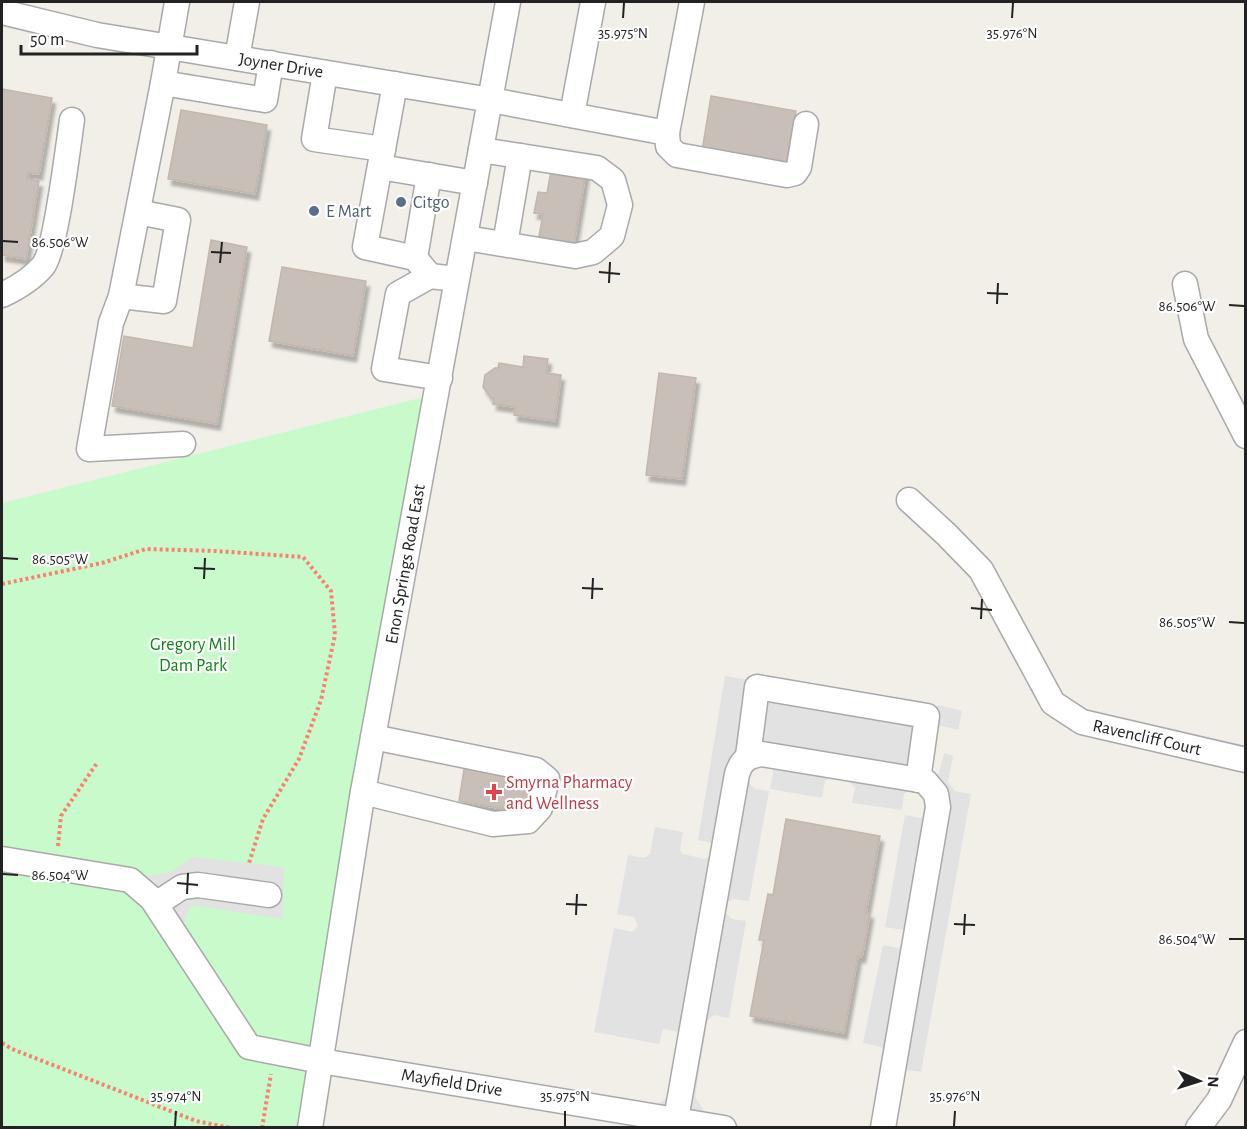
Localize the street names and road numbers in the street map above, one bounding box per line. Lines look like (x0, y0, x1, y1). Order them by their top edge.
street label: Joyner Drive (237, 50, 324, 82)
street label: Enon Springs Road East (383, 483, 429, 645)
street label: Ravencliff Court (1091, 717, 1203, 759)
street label: Mayfield Drive (400, 1066, 504, 1100)

